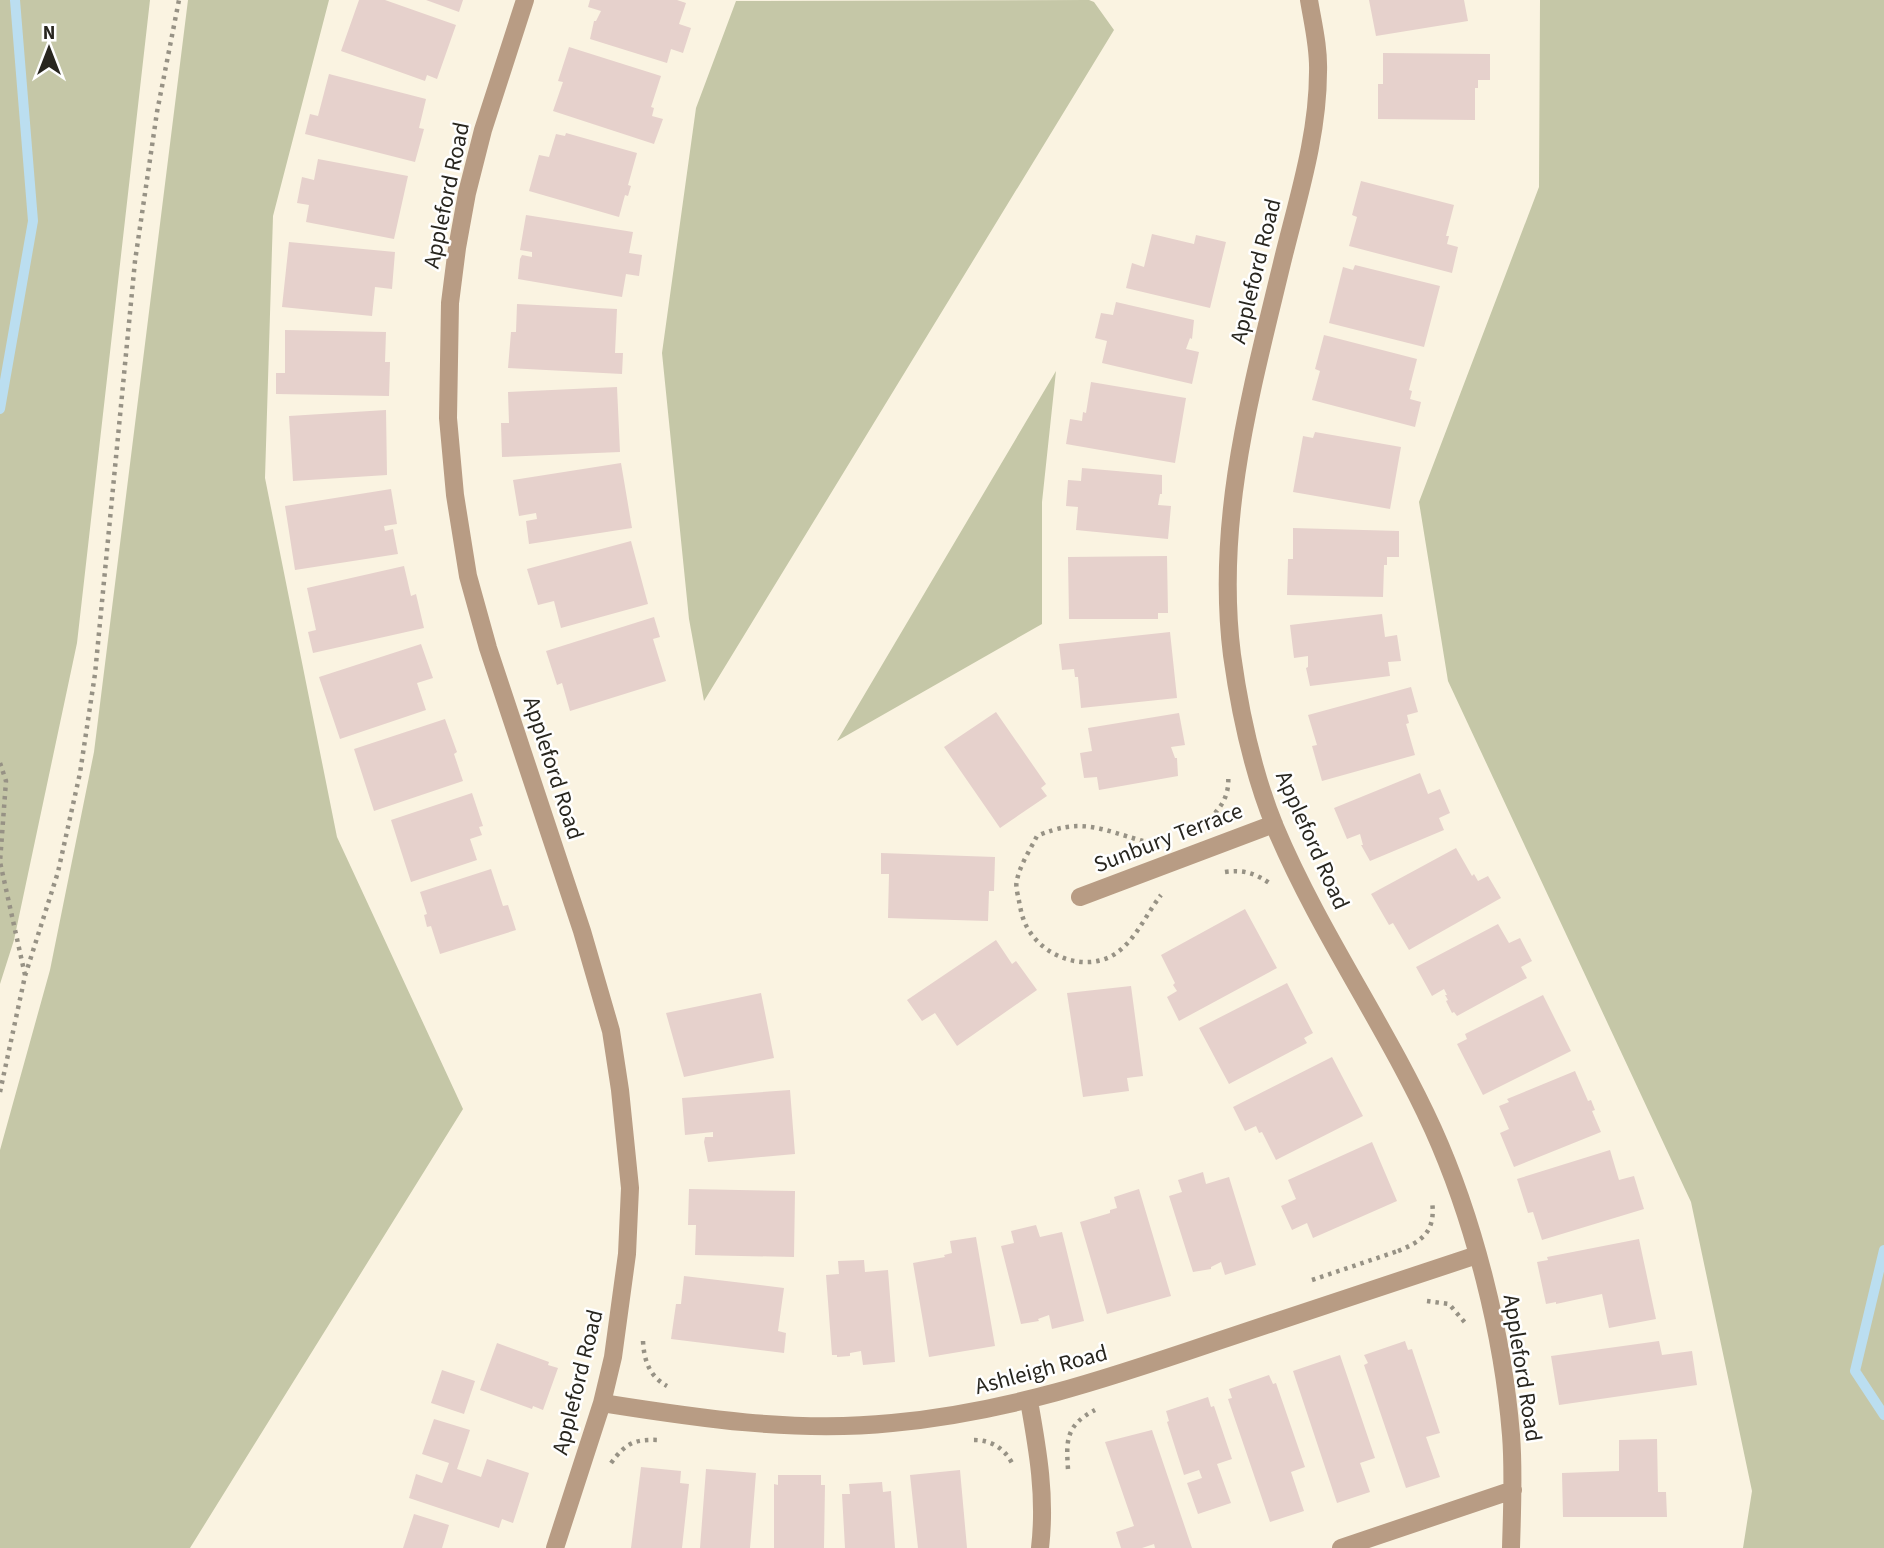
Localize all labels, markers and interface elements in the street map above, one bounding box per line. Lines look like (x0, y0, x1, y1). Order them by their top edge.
north arrow (14, 14, 84, 84)
text: N (43, 20, 55, 47)
street label: Appleford Road (415, 119, 478, 271)
street label: Appleford Road (1221, 195, 1289, 347)
street label: Appleford Road (515, 692, 592, 844)
street label: Appleford Road (1267, 766, 1358, 915)
street label: Sunbury Terrace (1089, 794, 1247, 881)
street label: Appleford Road (1495, 1292, 1550, 1444)
street label: Appleford Road (543, 1306, 611, 1458)
street label: Ashleigh Road (971, 1336, 1111, 1403)

